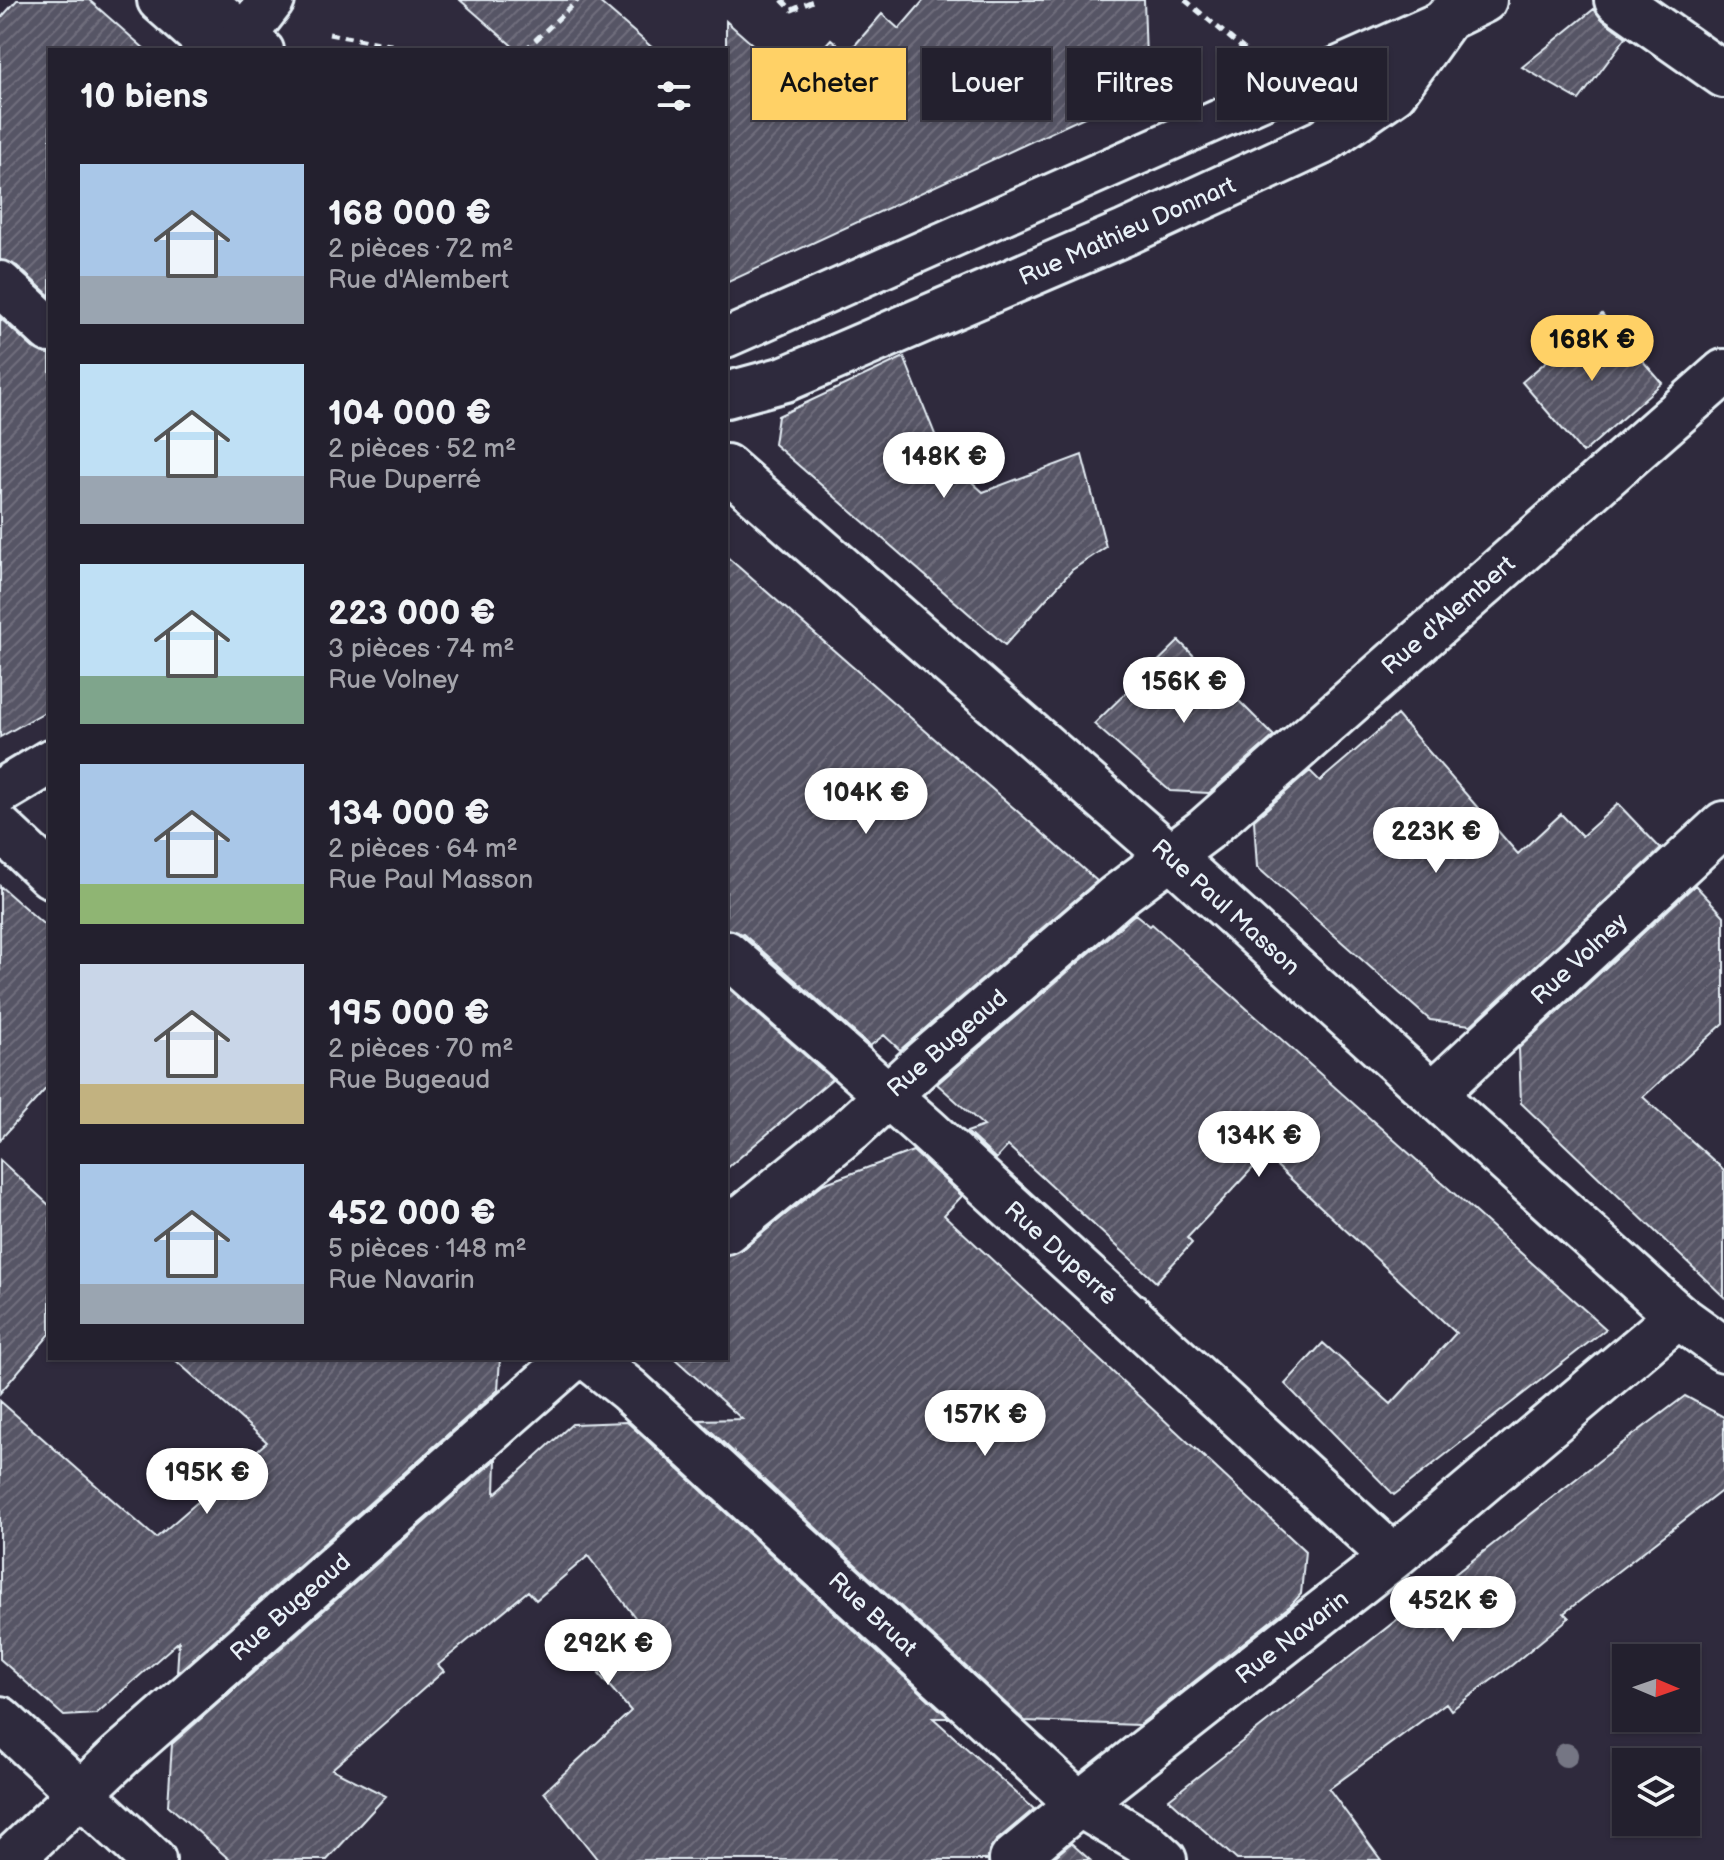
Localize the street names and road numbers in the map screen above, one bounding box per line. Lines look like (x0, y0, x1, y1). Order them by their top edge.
street label: Rue Mathieu Donnart (1015, 170, 1240, 292)
street label: Rue d'Alembert (1376, 549, 1521, 681)
street label: Rue Paul Masson (1146, 833, 1306, 981)
street label: Rue Volney (1525, 907, 1633, 1011)
street label: Rue Bugeaud (881, 983, 1013, 1103)
street label: Rue Duperré (998, 1195, 1123, 1311)
street label: Rue Bugeaud (224, 1547, 356, 1667)
street label: Rue Bruat (822, 1566, 923, 1663)
street label: Rue Navarin (1230, 1584, 1355, 1691)

